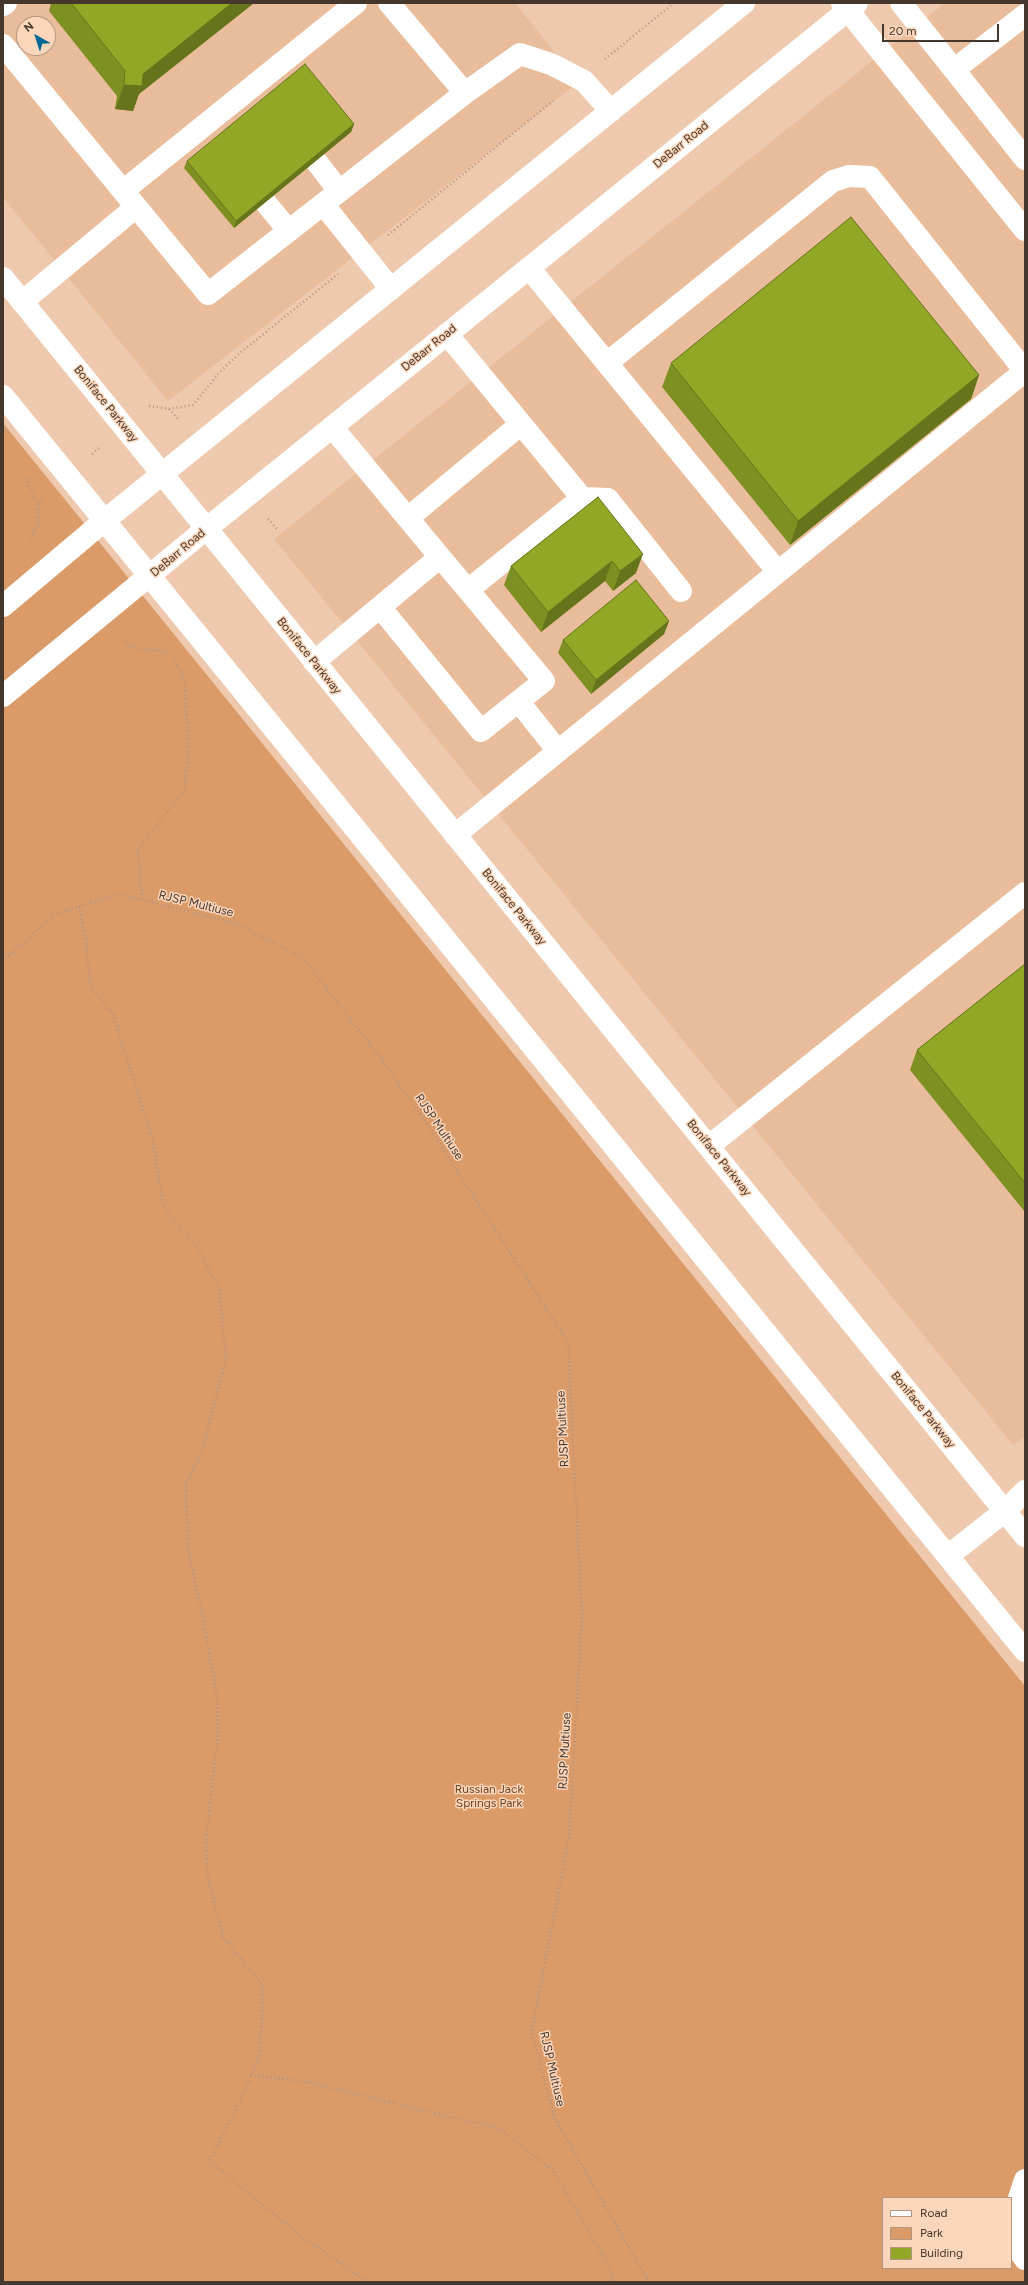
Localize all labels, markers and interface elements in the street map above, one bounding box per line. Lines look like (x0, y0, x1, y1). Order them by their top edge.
north arrow (16, 16, 56, 56)
scale bar (884, 16, 1001, 42)
text: N (21, 19, 36, 35)
text: 20 m (889, 24, 917, 38)
street label: DeBarr Road (650, 118, 712, 172)
street label: DeBarr Road (398, 321, 460, 375)
street label: Boniface Parkway (71, 363, 141, 445)
street label: DeBarr Road (148, 526, 208, 580)
street label: Boniface Parkway (274, 615, 344, 697)
street label: Boniface Parkway (479, 866, 549, 948)
street label: RJSP Multiuse (157, 888, 235, 920)
street label: RJSP Multiuse (412, 1091, 466, 1163)
street label: Boniface Parkway (684, 1117, 754, 1199)
street label: Boniface Parkway (888, 1369, 958, 1451)
street label: RJSP Multiuse (554, 1390, 572, 1468)
street label: RJSP Multiuse (556, 1712, 574, 1790)
park label: Russian Jack Springs Park (455, 1782, 523, 1810)
street label: RJSP Multiuse (536, 2030, 568, 2108)
legend (882, 2197, 1012, 2269)
text: Road (920, 2206, 948, 2220)
text: Park (920, 2226, 943, 2240)
text: Building (920, 2246, 963, 2260)

